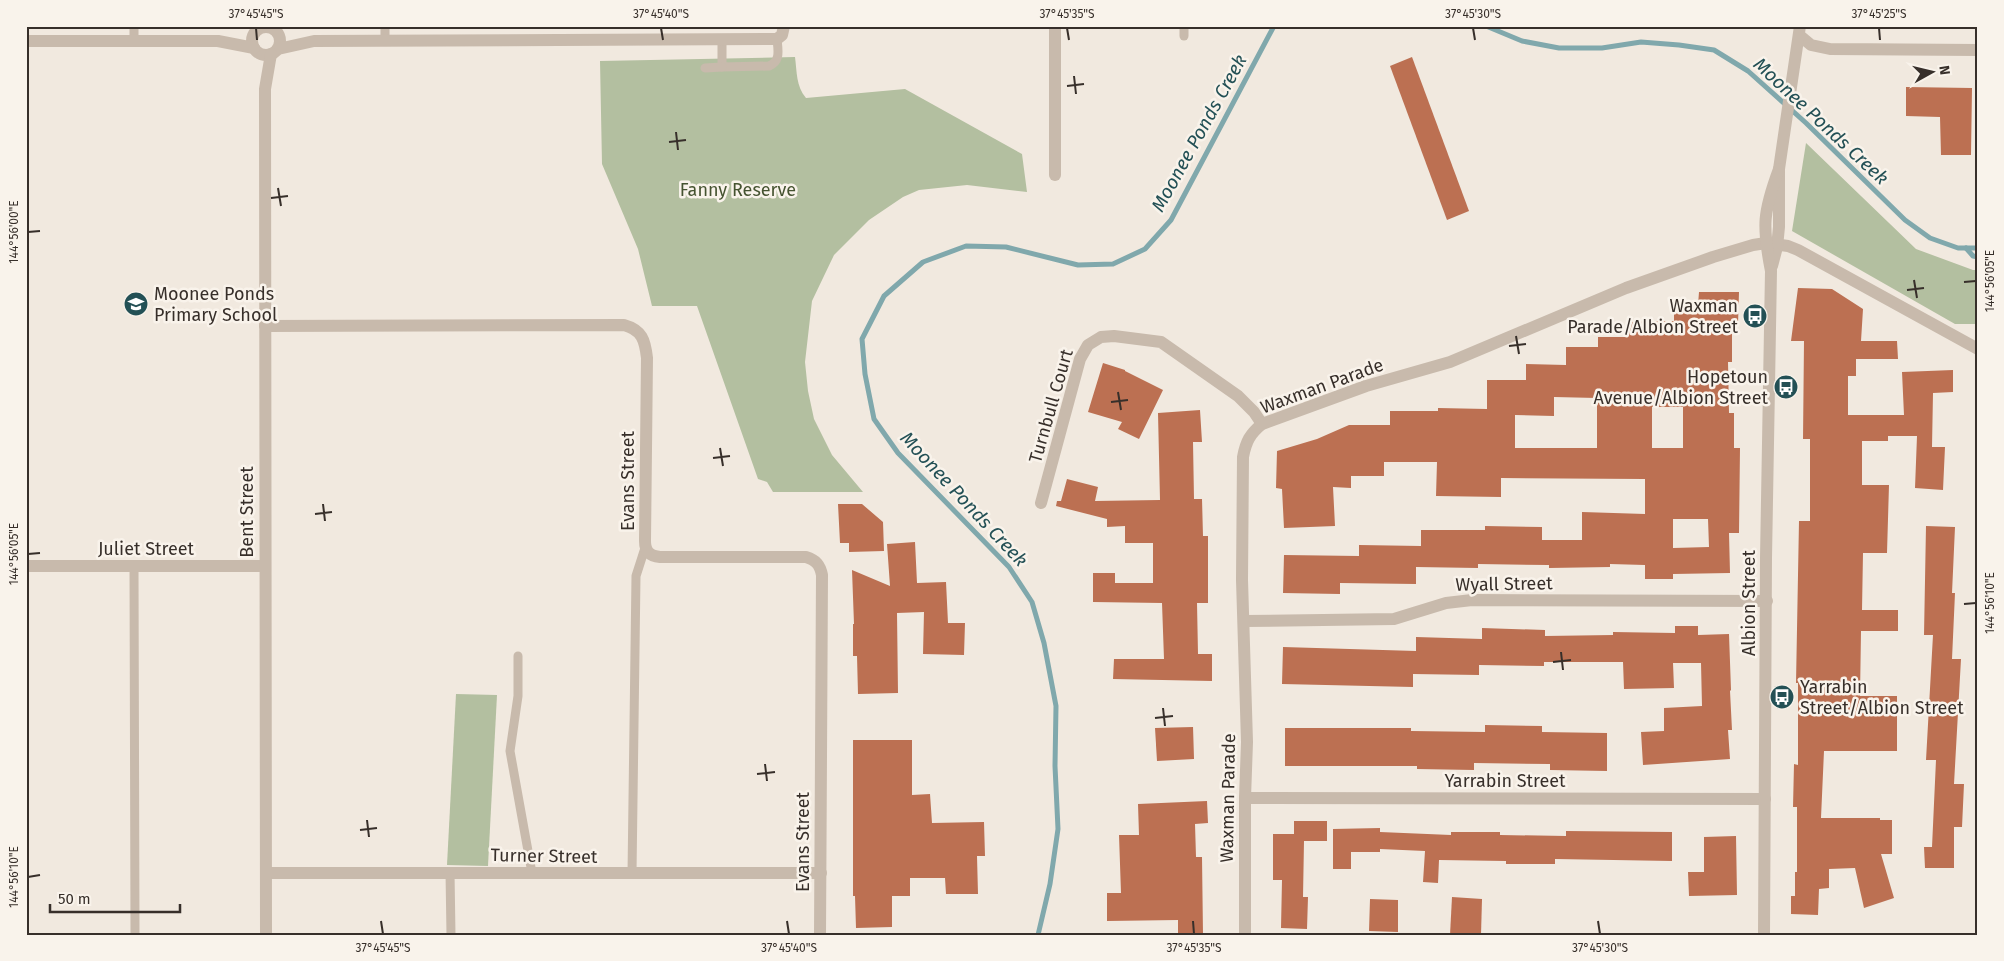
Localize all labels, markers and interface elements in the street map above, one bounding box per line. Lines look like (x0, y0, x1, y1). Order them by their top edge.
text: 37°45'45"S (229, 7, 284, 21)
text: 37°45'40"S (633, 7, 689, 21)
text: 37°45'35"S (1039, 7, 1095, 21)
text: 37°45'30"S (1445, 7, 1502, 21)
text: 37°45'25"S (1851, 7, 1907, 21)
north arrow (1906, 48, 1956, 98)
water label: Moonee Ponds Creek (1146, 50, 1252, 216)
water label: Moonee Ponds Creek (1749, 53, 1893, 189)
text: N (1935, 64, 1953, 76)
park label: Fanny Reserve (680, 179, 796, 201)
text: 144°56'00"E (7, 200, 21, 264)
text: 144°56'05"E (1983, 250, 1997, 312)
place label: Moonee Ponds Primary School (154, 283, 277, 326)
school or university icon: Moonee Ponds Primary School (123, 291, 149, 317)
place label: Waxman Parade/Albion Street (1567, 295, 1738, 338)
bus stop icon: Waxman Parade/Albion Street (1742, 303, 1768, 329)
street label: Turnbull Court (1024, 346, 1078, 465)
street label: Waxman Parade (1257, 354, 1387, 418)
place label: Hopetoun Avenue/Albion Street (1593, 366, 1768, 409)
bus stop icon: Hopetoun Avenue/Albion Street (1773, 374, 1799, 400)
water label: Moonee Ponds Creek (896, 427, 1032, 571)
street label: Evans Street (617, 430, 639, 531)
street label: Bent Street (236, 466, 258, 558)
text: 144°56'05"E (7, 523, 21, 585)
street label: Juliet Street (98, 538, 195, 560)
street label: Albion Street (1738, 549, 1760, 656)
street label: Wyall Street (1455, 572, 1553, 596)
text: 144°56'10"E (1983, 572, 1997, 634)
place label: Yarrabin Street/Albion Street (1800, 676, 1964, 719)
bus stop icon: Yarrabin Street/Albion Street (1769, 684, 1795, 710)
street label: Waxman Parade (1216, 733, 1240, 863)
street label: Yarrabin Street (1444, 770, 1566, 792)
street label: Evans Street (792, 791, 814, 892)
street label: Turner Street (490, 844, 598, 868)
text: 144°56'10"E (7, 846, 21, 908)
scale bar (50, 881, 180, 913)
text: 50 m (58, 890, 91, 908)
text: 37°45'45"S (356, 941, 411, 955)
text: 37°45'40"S (761, 941, 817, 955)
text: 37°45'35"S (1166, 941, 1222, 955)
text: 37°45'30"S (1572, 941, 1629, 955)

